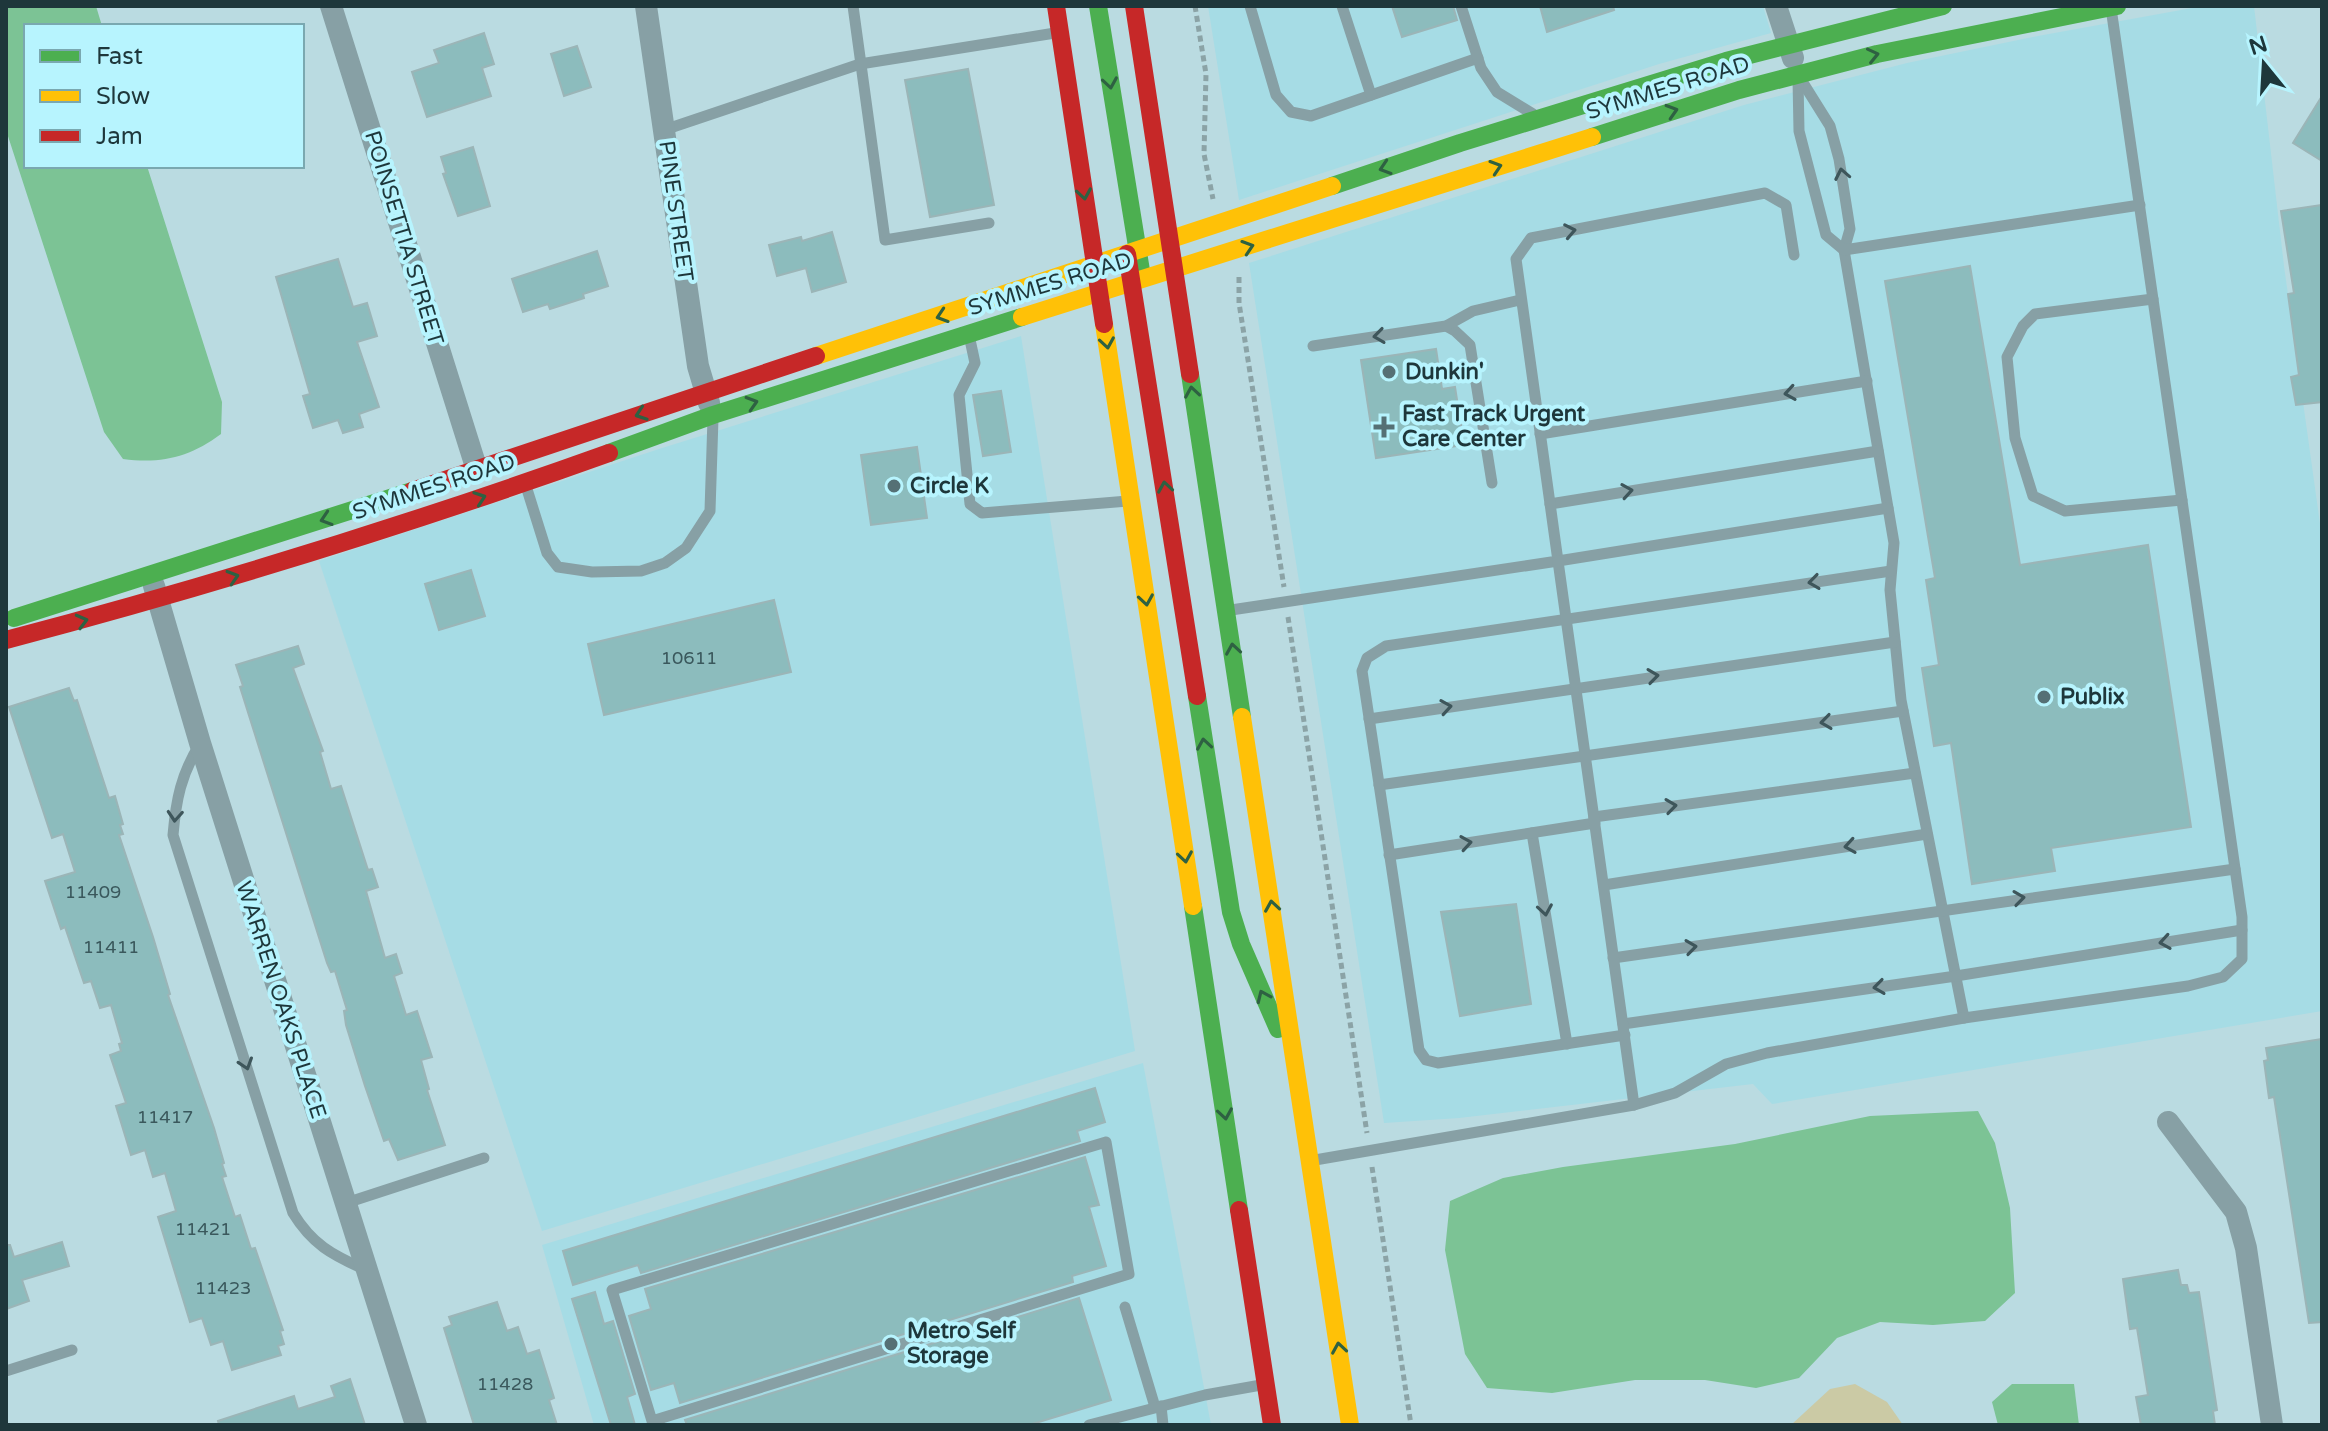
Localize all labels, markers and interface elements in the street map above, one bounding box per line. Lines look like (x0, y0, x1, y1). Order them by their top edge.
legend (24, 24, 304, 168)
north arrow (2224, 24, 2304, 104)
text: N (2246, 31, 2271, 61)
text: Fast (96, 42, 143, 71)
one-way arrow (1866, 48, 1880, 65)
street label: SYMMES ROAD (1583, 51, 1753, 125)
one-way arrow (1101, 76, 1118, 90)
text: Slow (96, 82, 150, 111)
one-way arrow (1665, 104, 1679, 120)
text: Jam (96, 122, 143, 151)
street label: POINSETTIA STREET (359, 128, 449, 349)
street label: PINE STREET (653, 139, 699, 284)
one-way arrow (1379, 158, 1393, 174)
one-way arrow (1488, 161, 1502, 177)
one-way arrow (1834, 167, 1851, 180)
one-way arrow (1075, 187, 1092, 201)
one-way arrow (1563, 223, 1576, 240)
one-way arrow (1241, 240, 1254, 256)
street label: SYMMES ROAD (965, 247, 1135, 321)
one-way arrow (935, 307, 949, 323)
one-way arrow (1373, 327, 1386, 344)
one-way arrow (1098, 336, 1115, 349)
place label: Dunkin' (1405, 359, 1484, 385)
marker: Dunkin' (1380, 363, 1398, 381)
one-way arrow (1783, 384, 1797, 401)
one-way arrow (1185, 385, 1202, 399)
one-way arrow (745, 396, 759, 412)
place label: Fast Track Urgent Care Center (1402, 401, 1586, 452)
one-way arrow (635, 404, 649, 420)
marker: Fast Track Urgent Care Center (1373, 416, 1395, 438)
street label: SYMMES ROAD (349, 448, 519, 526)
place label: Circle K (910, 473, 989, 499)
marker: Circle K (885, 477, 903, 495)
one-way arrow (1157, 480, 1174, 494)
one-way arrow (1620, 483, 1634, 500)
one-way arrow (473, 492, 487, 508)
one-way arrow (320, 509, 334, 525)
one-way arrow (225, 570, 239, 586)
one-way arrow (1807, 573, 1821, 590)
one-way arrow (1137, 593, 1154, 606)
one-way arrow (74, 614, 88, 631)
one-way arrow (1225, 642, 1242, 656)
house number: 10611 (661, 647, 717, 669)
one-way arrow (1647, 668, 1660, 685)
place label: Publix (2060, 684, 2125, 710)
marker: Publix (2035, 688, 2053, 706)
one-way arrow (1439, 699, 1453, 716)
one-way arrow (1819, 713, 1833, 730)
one-way arrow (1196, 737, 1213, 751)
one-way arrow (1664, 798, 1678, 815)
one-way arrow (166, 810, 183, 823)
one-way arrow (1459, 835, 1473, 852)
one-way arrow (1843, 837, 1857, 854)
one-way arrow (1176, 850, 1193, 864)
street label: WARREN OAKS PLACE (230, 878, 332, 1122)
house number: 11409 (65, 881, 121, 903)
one-way arrow (2012, 890, 2026, 907)
one-way arrow (1264, 899, 1281, 913)
one-way arrow (1536, 903, 1553, 916)
one-way arrow (2158, 933, 2172, 950)
house number: 11411 (83, 936, 139, 958)
one-way arrow (1684, 939, 1697, 956)
one-way arrow (1872, 978, 1886, 995)
one-way arrow (1257, 989, 1273, 1004)
one-way arrow (237, 1057, 253, 1070)
house number: 11417 (137, 1106, 193, 1128)
one-way arrow (1215, 1107, 1232, 1121)
house number: 11421 (175, 1218, 231, 1240)
house number: 11423 (195, 1277, 251, 1299)
place label: Metro Self Storage (907, 1318, 1016, 1369)
marker: Metro Self Storage (882, 1335, 900, 1353)
one-way arrow (1331, 1341, 1348, 1355)
house number: 11428 (477, 1373, 533, 1395)

